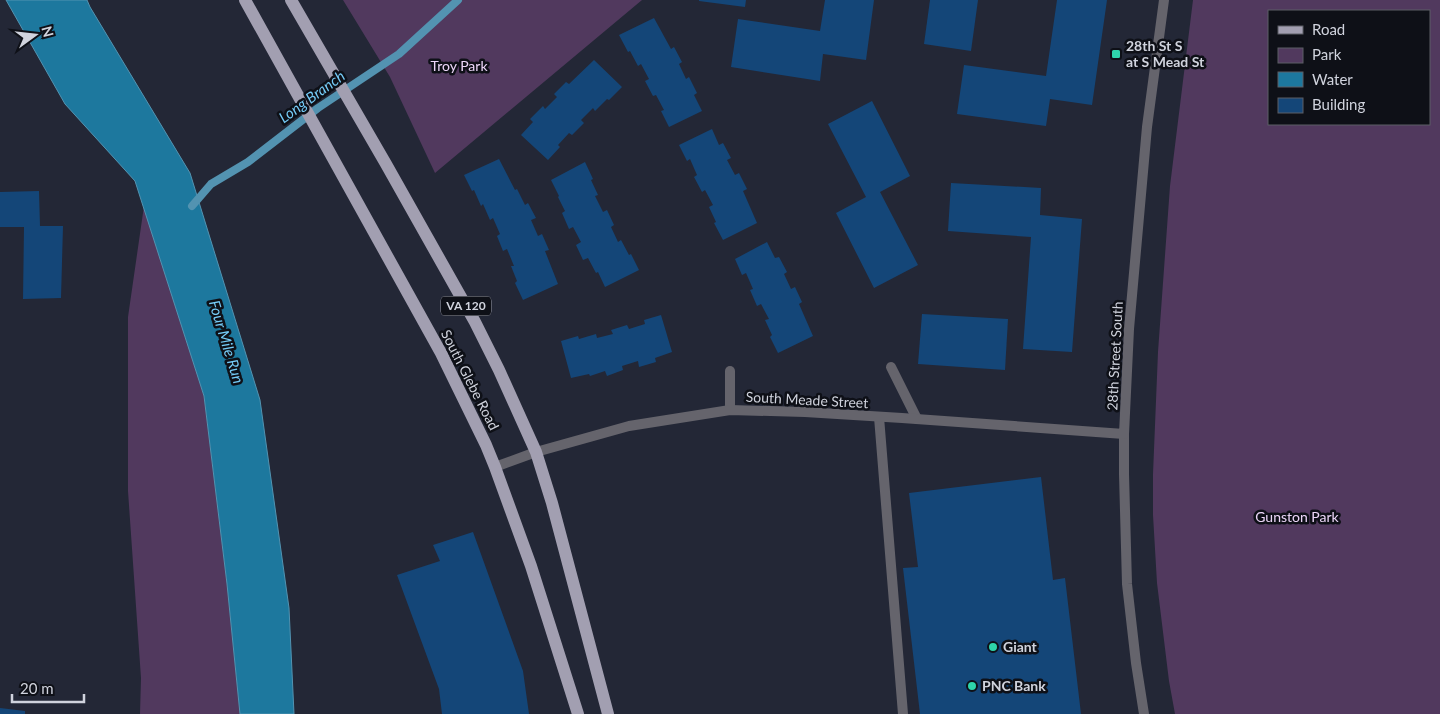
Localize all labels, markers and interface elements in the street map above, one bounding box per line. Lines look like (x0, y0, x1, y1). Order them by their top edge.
north arrow (10, 10, 60, 60)
legend (1268, 10, 1430, 125)
text: Road (1312, 20, 1345, 38)
text: N (38, 24, 58, 39)
place label: 28th St S at S Mead St (1126, 37, 1205, 70)
text: Park (1312, 45, 1342, 63)
marker: 28th St S at S Mead St (1110, 48, 1122, 60)
park label: Troy Park (430, 57, 488, 74)
water label: Long Branch (275, 66, 348, 126)
text: Water (1312, 70, 1353, 88)
text: Building (1312, 95, 1365, 113)
road number: VA 120 (441, 296, 491, 316)
water label: Four Mile Run (206, 298, 248, 386)
street label: 28th Street South (1103, 301, 1126, 411)
street label: South Glebe Road (438, 327, 503, 433)
street label: South Meade Street (745, 388, 869, 411)
park label: Gunston Park (1255, 508, 1340, 525)
place label: Giant (1003, 638, 1038, 655)
marker: Giant (987, 641, 999, 653)
scale bar (12, 672, 85, 704)
place label: PNC Bank (982, 677, 1046, 694)
text: 20 m (20, 679, 54, 697)
marker: PNC Bank (966, 680, 978, 692)

